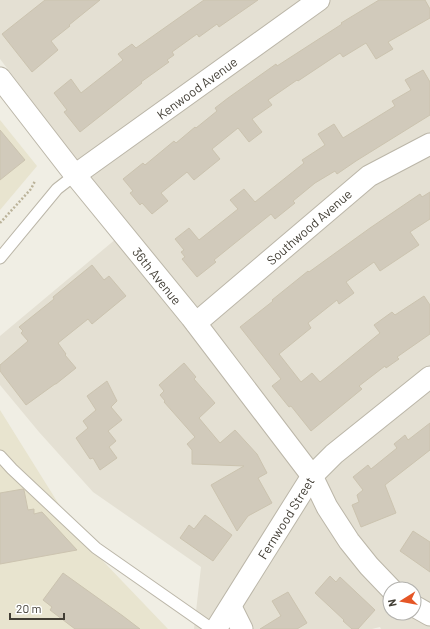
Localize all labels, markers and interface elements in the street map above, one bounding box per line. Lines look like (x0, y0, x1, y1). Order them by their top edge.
street label: Kenwood Avenue (154, 53, 241, 123)
street label: Southwood Avenue (263, 186, 355, 268)
street label: 36th Avenue (129, 244, 185, 308)
street label: Fernwood Street (254, 474, 318, 562)
north arrow (382, 581, 422, 621)
scale bar (10, 595, 64, 621)
text: N (385, 598, 399, 608)
text: 20 m (16, 601, 42, 615)

